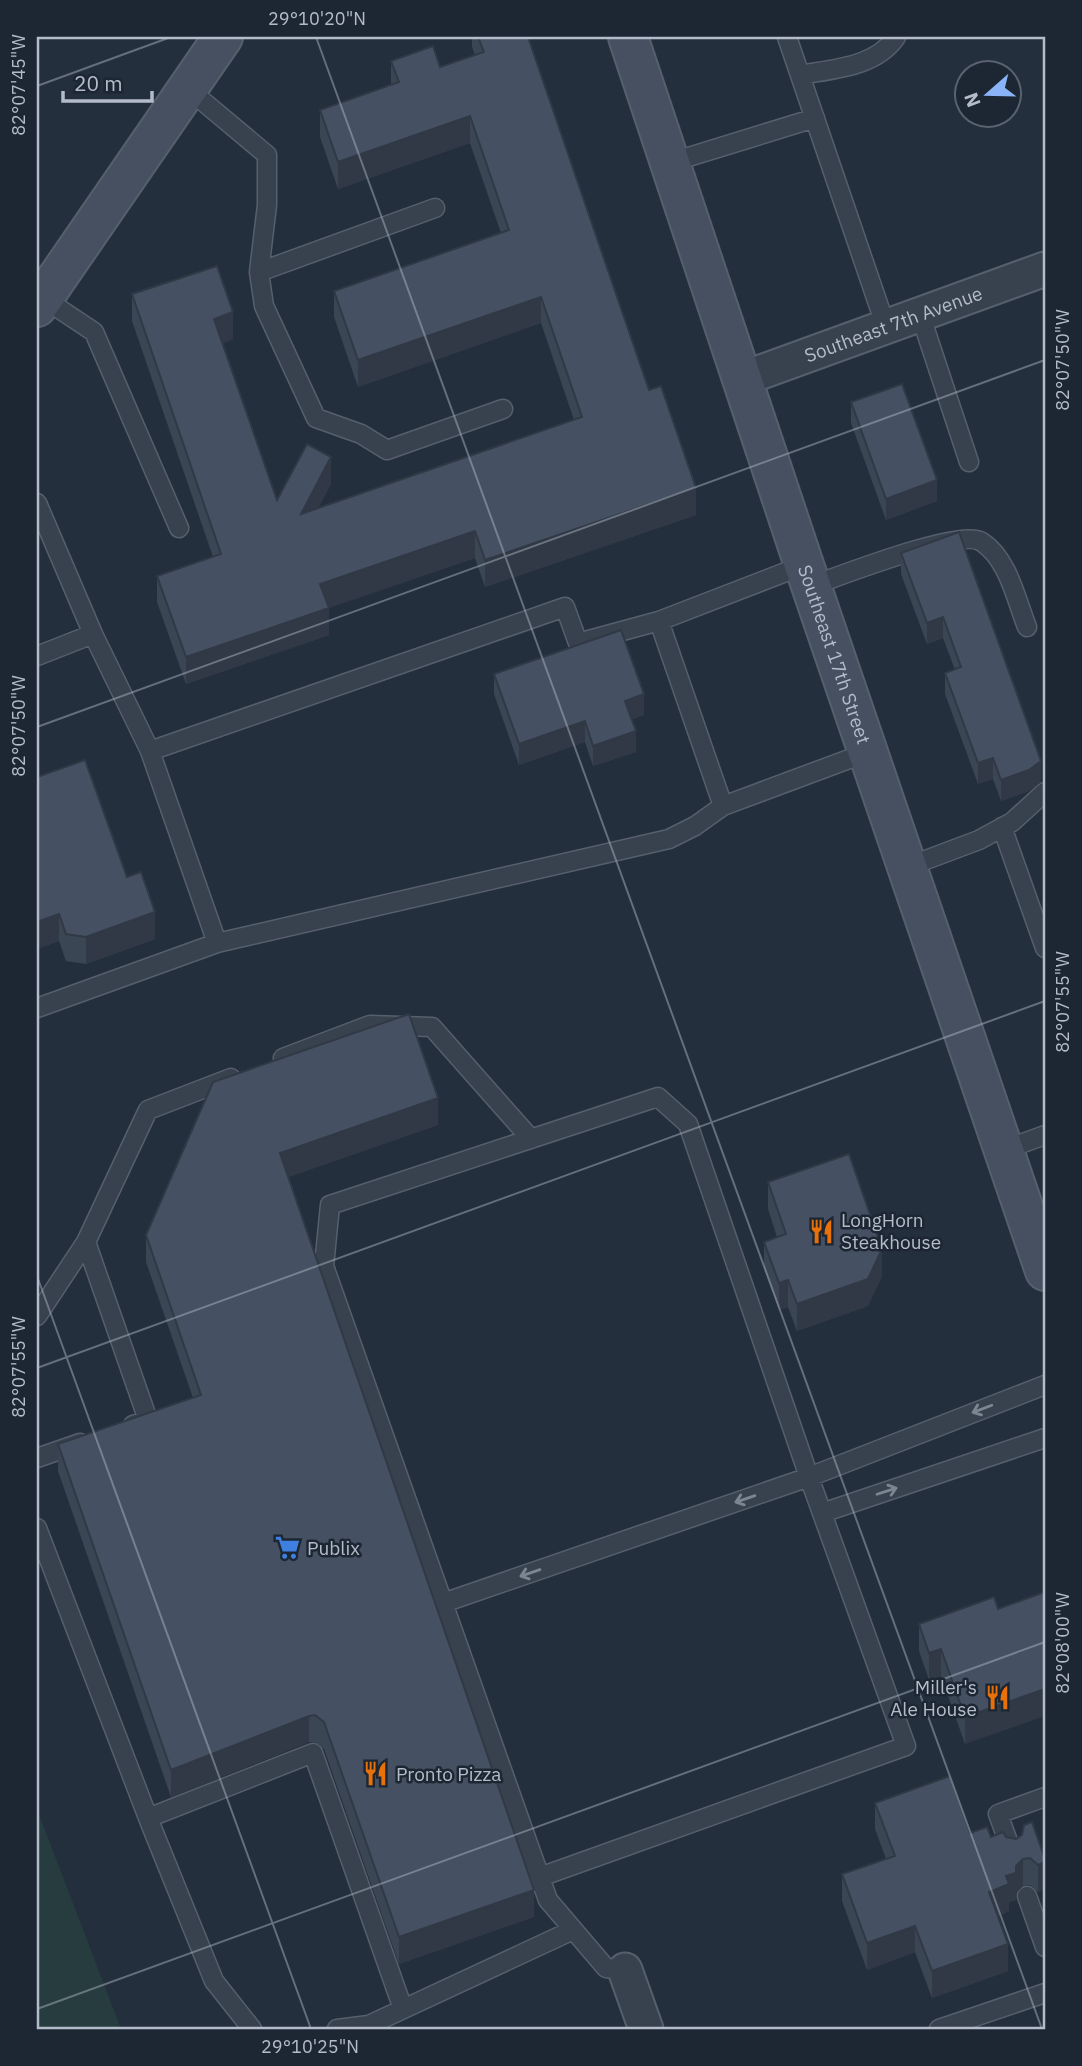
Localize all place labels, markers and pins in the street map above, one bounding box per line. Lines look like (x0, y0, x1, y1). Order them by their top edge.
place label: LongHorn Steakhouse (841, 1208, 941, 1254)
restaurant icon: LongHorn Steakhouse (807, 1217, 835, 1245)
supermarket icon: Publix (273, 1534, 301, 1562)
place label: Publix (307, 1536, 360, 1560)
place label: Miller's Ale House (890, 1675, 977, 1721)
restaurant icon: Miller's Ale House (983, 1684, 1011, 1712)
restaurant icon: Pronto Pizza (362, 1760, 390, 1788)
place label: Pronto Pizza (396, 1762, 501, 1786)

